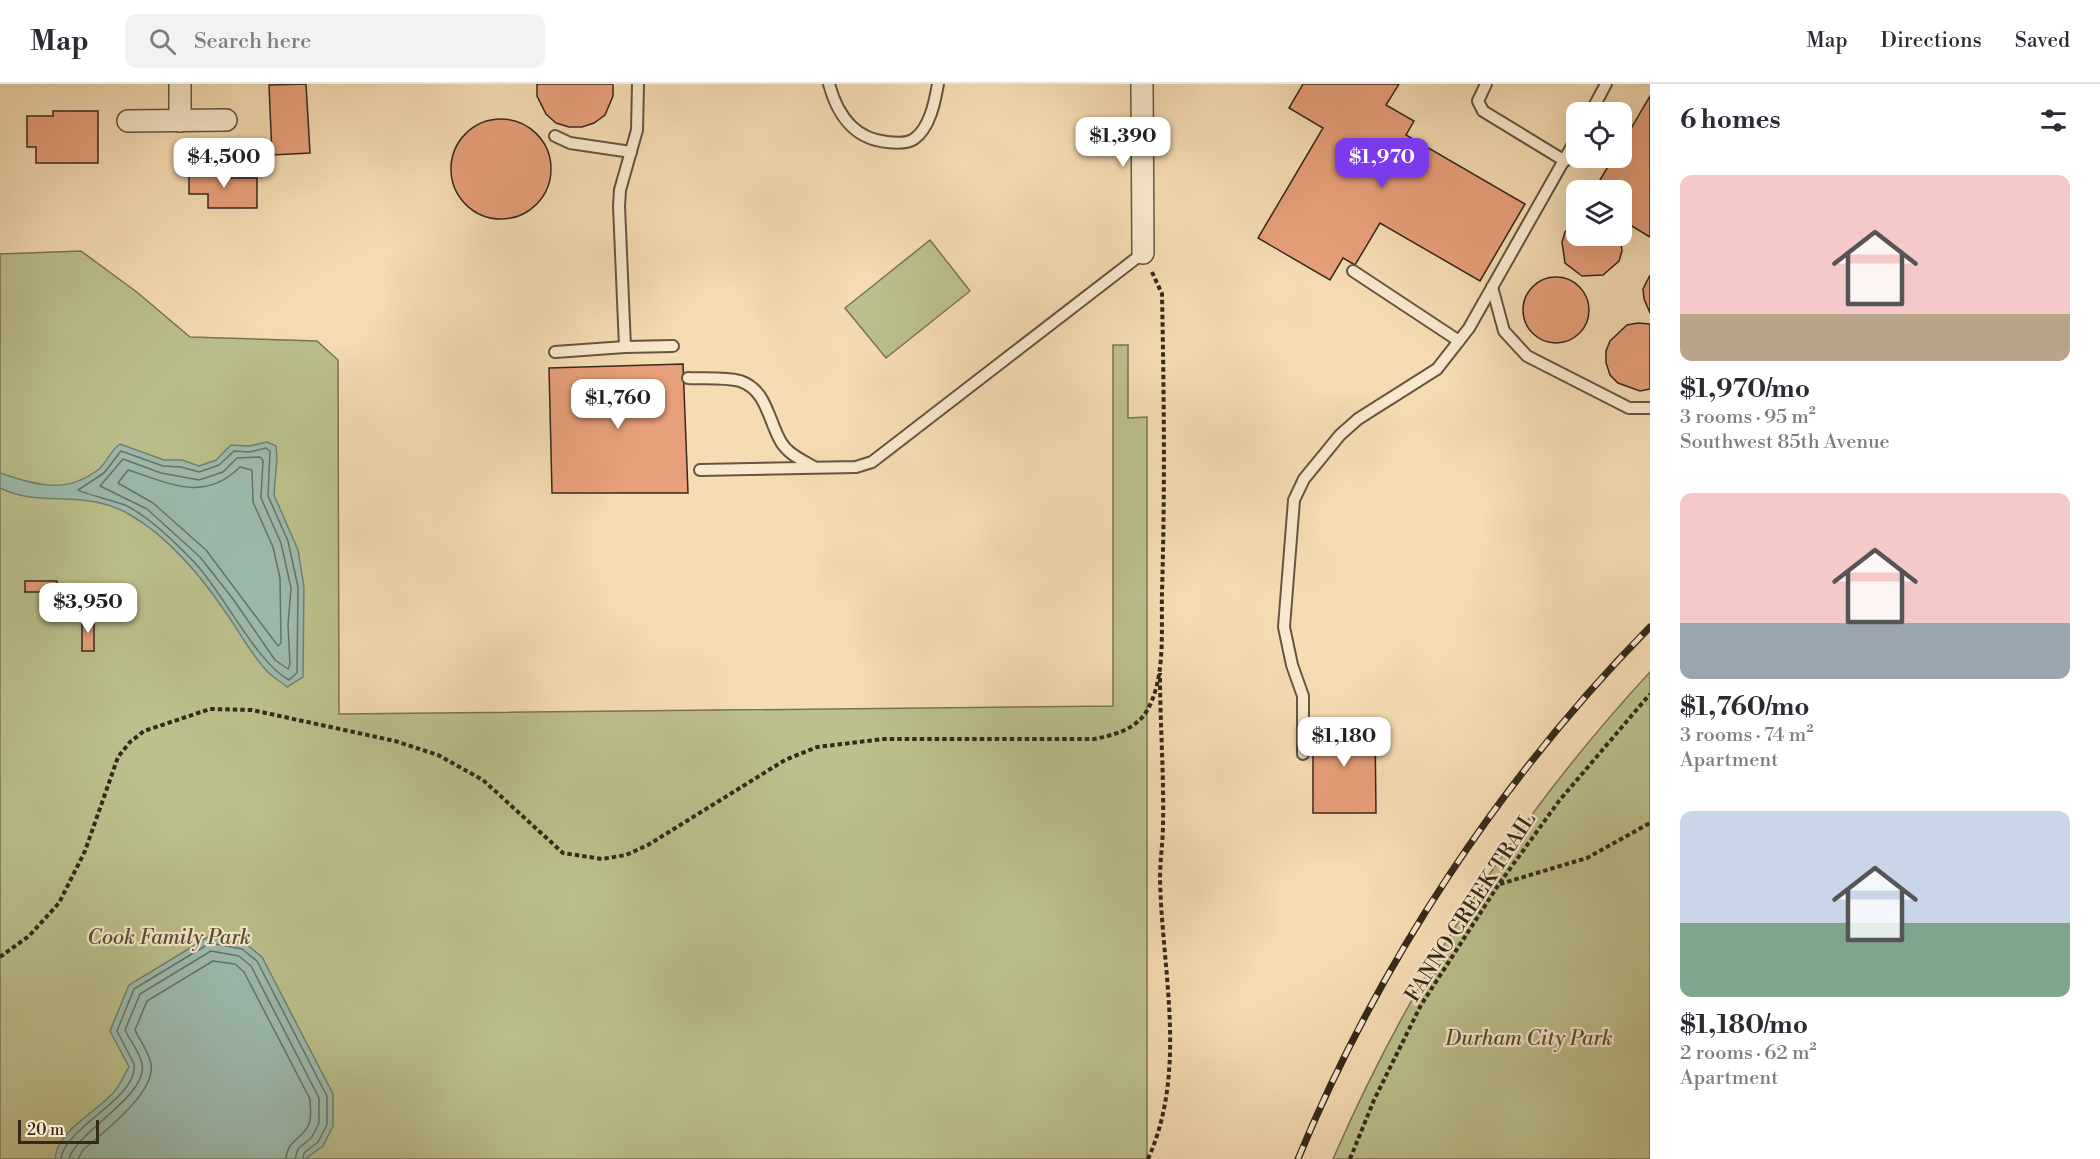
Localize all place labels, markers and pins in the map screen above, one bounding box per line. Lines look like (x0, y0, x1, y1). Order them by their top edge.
pin: $1,390 (1074, 117, 1172, 168)
pin: $4,500 (175, 138, 273, 189)
pin: $1,970 (1333, 138, 1431, 189)
pin: $1,760 (569, 379, 667, 430)
pin: $3,950 (39, 583, 137, 634)
pin: $1,180 (1295, 717, 1393, 768)

